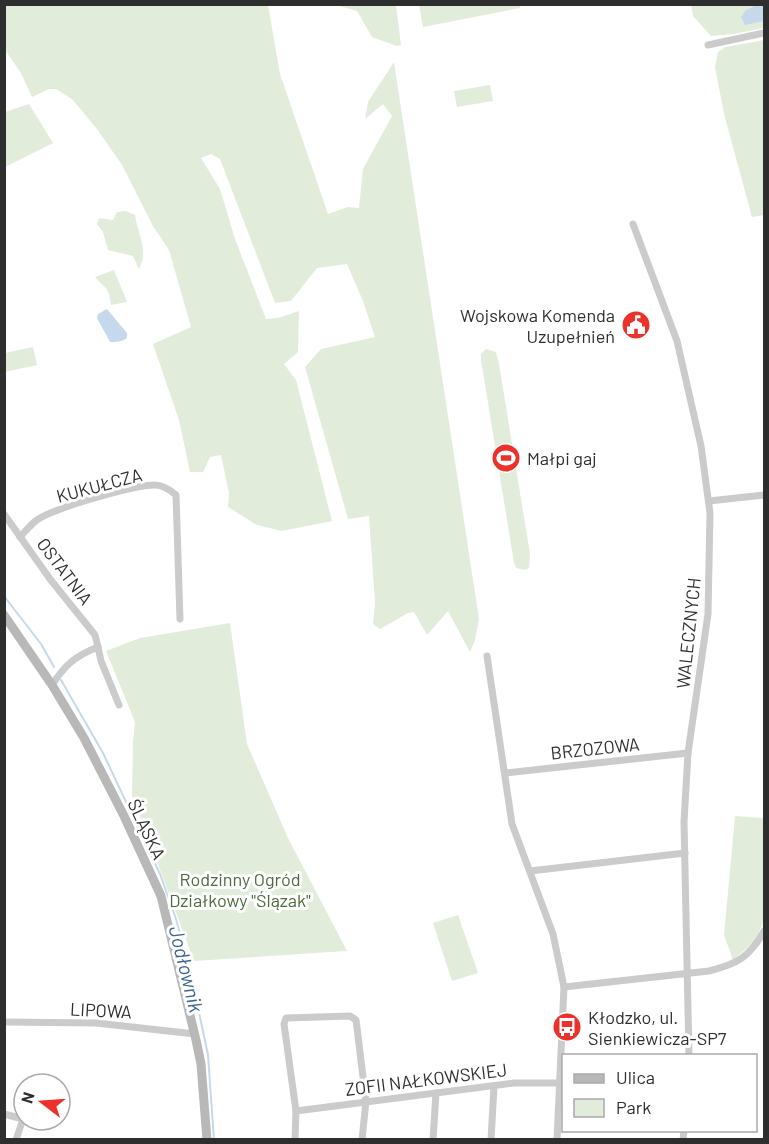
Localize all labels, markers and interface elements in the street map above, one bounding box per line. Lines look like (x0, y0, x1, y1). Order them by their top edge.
place label: Wojskowa Komenda Uzupełnień (460, 304, 615, 347)
public building icon: Wojskowa Komenda Uzupełnień (620, 309, 652, 341)
sports icon: Małpi gaj (490, 442, 522, 474)
place label: Małpi gaj (527, 447, 597, 469)
street label: KUKUŁCZA (54, 463, 144, 507)
street label: OSTATNIA (33, 533, 97, 609)
street label: WALECZNYCH (671, 576, 705, 690)
street label: BRZOZOWA (549, 732, 641, 764)
street label: ŚLĄSKA (123, 795, 171, 863)
park label: Rodzinny Ogród Działkowy "Ślązak" (169, 868, 311, 911)
water label: Jodłownik (165, 923, 209, 1015)
street label: LIPOWA (70, 997, 132, 1023)
place label: Kłodzko, ul. Sienkiewicza-SP7 (588, 1006, 727, 1049)
bus stop icon: Kłodzko, ul. Sienkiewicza-SP7 (551, 1011, 583, 1043)
legend (562, 1054, 757, 1132)
street label: ZOFII NAŁKOWSKIEJ (344, 1058, 508, 1100)
text: Ulica (616, 1066, 655, 1088)
north arrow (12, 1072, 72, 1132)
text: N (17, 1090, 38, 1105)
text: Park (616, 1096, 651, 1118)

